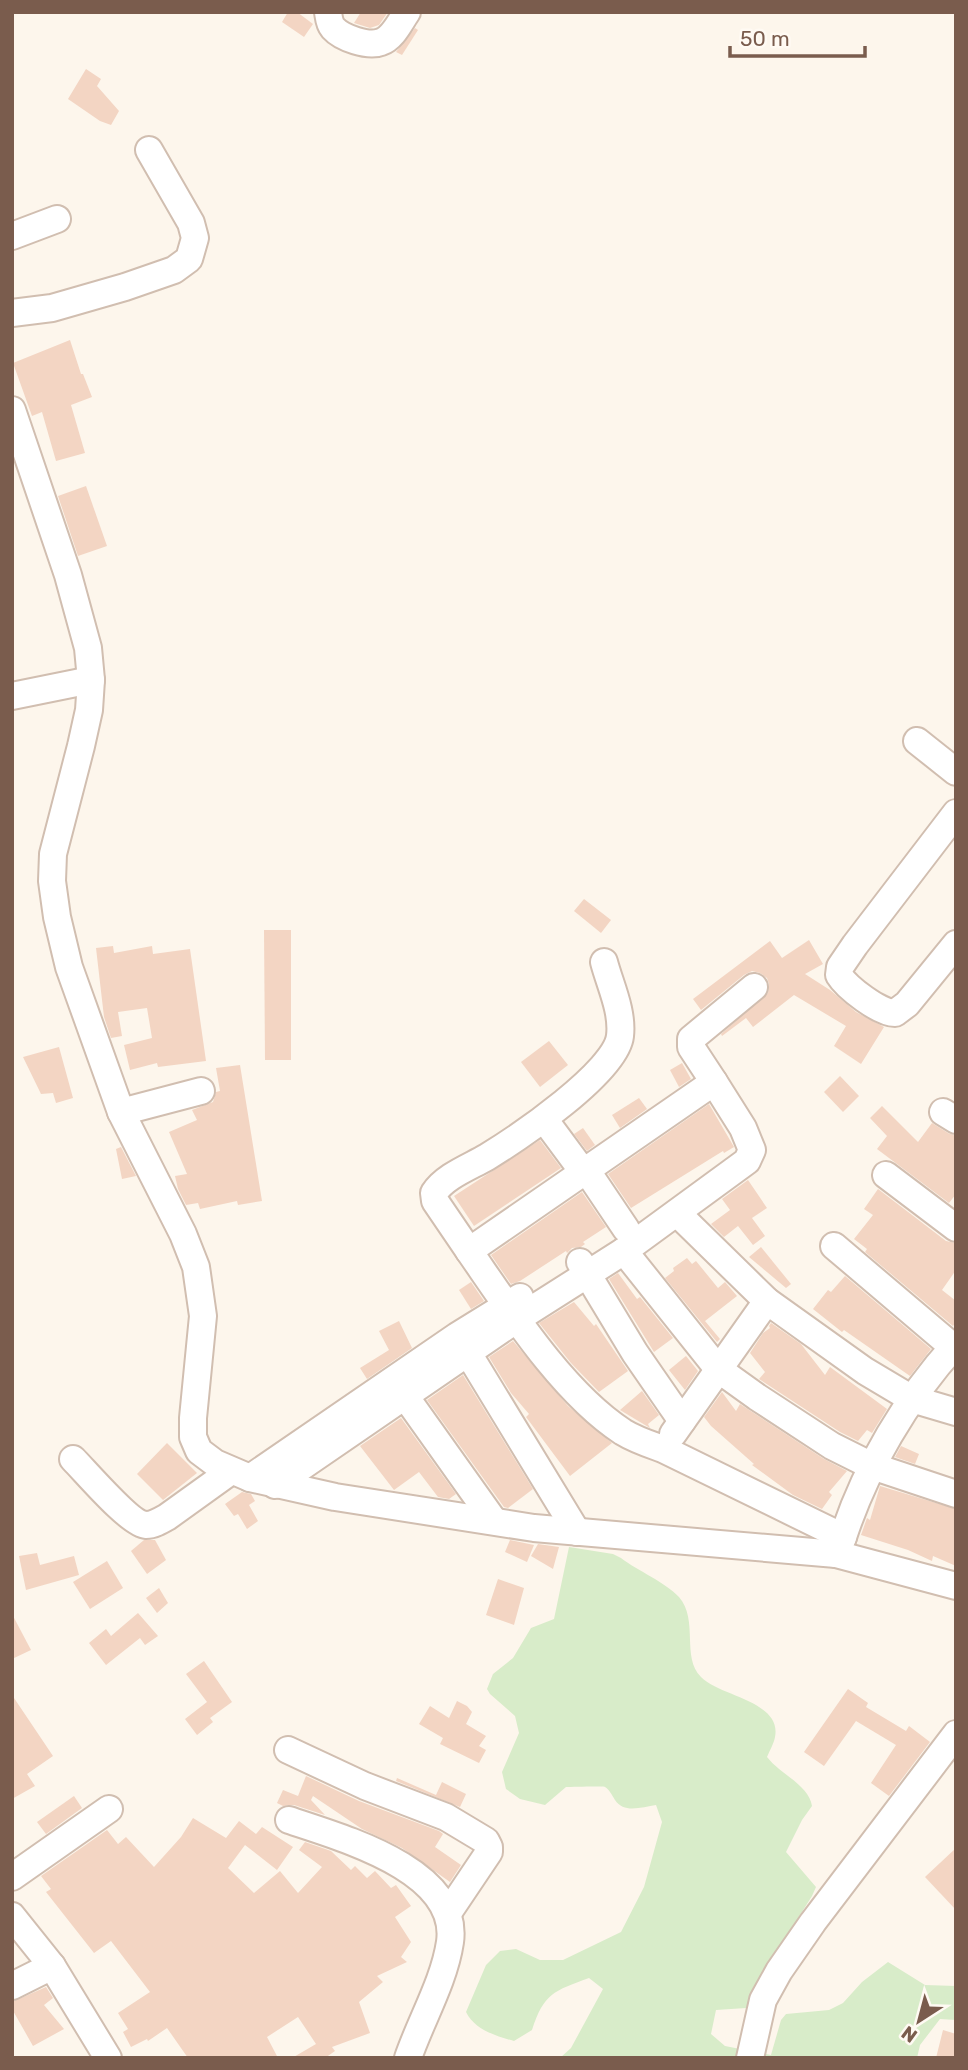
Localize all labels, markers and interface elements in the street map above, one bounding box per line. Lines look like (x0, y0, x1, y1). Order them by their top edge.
scale bar (730, 14, 865, 58)
text: 50 m (740, 26, 790, 51)
north arrow (884, 1986, 954, 2056)
text: N (897, 2021, 922, 2048)

